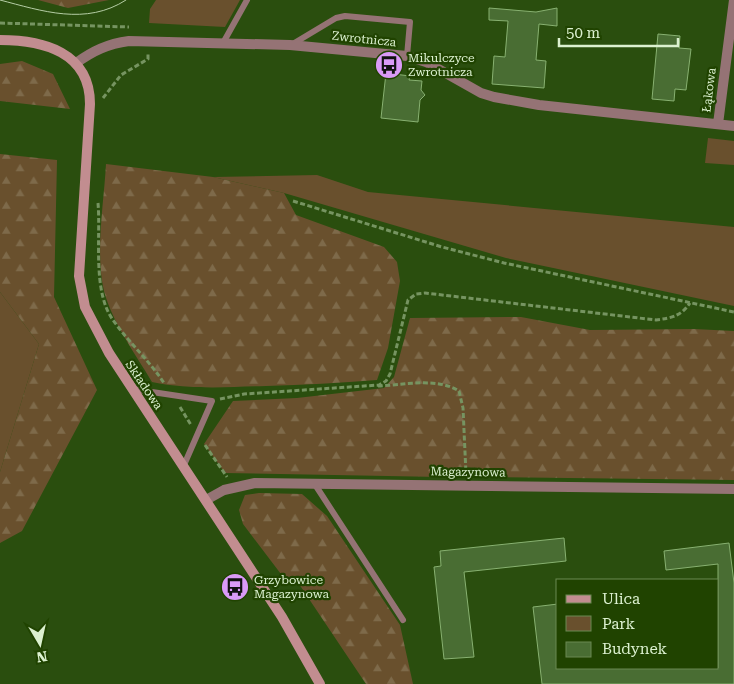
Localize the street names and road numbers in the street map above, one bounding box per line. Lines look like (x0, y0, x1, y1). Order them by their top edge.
street label: Zwrotnicza (331, 29, 397, 49)
street label: Łąkowa (699, 66, 719, 113)
street label: Składowa (123, 358, 166, 413)
street label: Magazynowa (430, 464, 506, 480)

